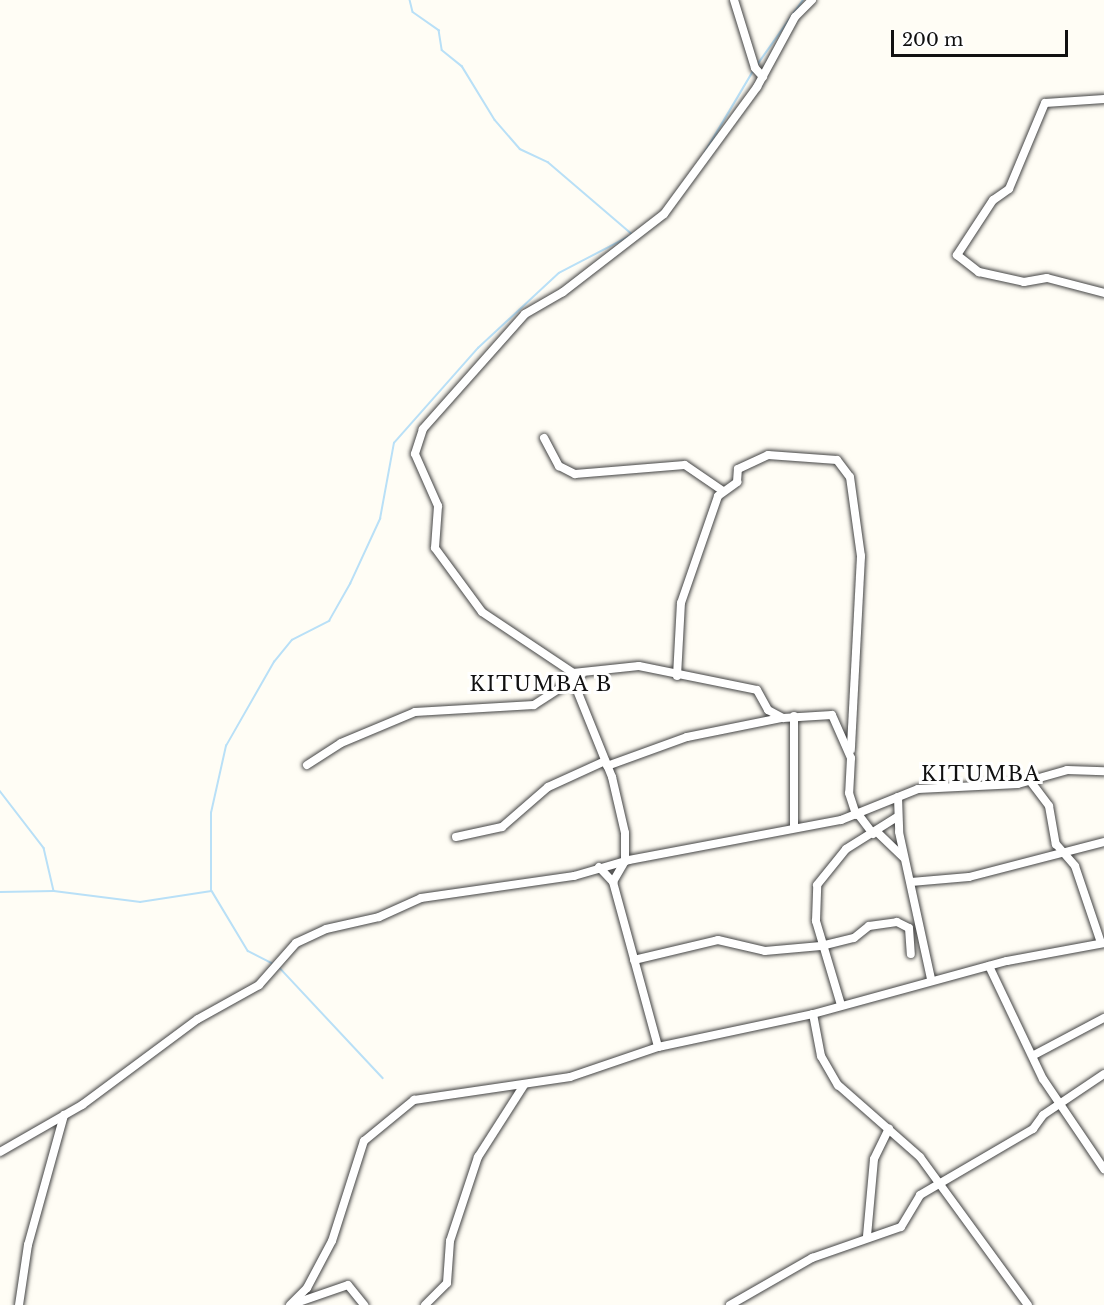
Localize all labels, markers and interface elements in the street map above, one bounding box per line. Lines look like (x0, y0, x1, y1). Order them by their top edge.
scale bar (894, 18, 1071, 56)
text: 200 m (902, 29, 963, 51)
district label: KITUMBA B (469, 672, 613, 696)
district label: KITUMBA (921, 762, 1041, 786)

